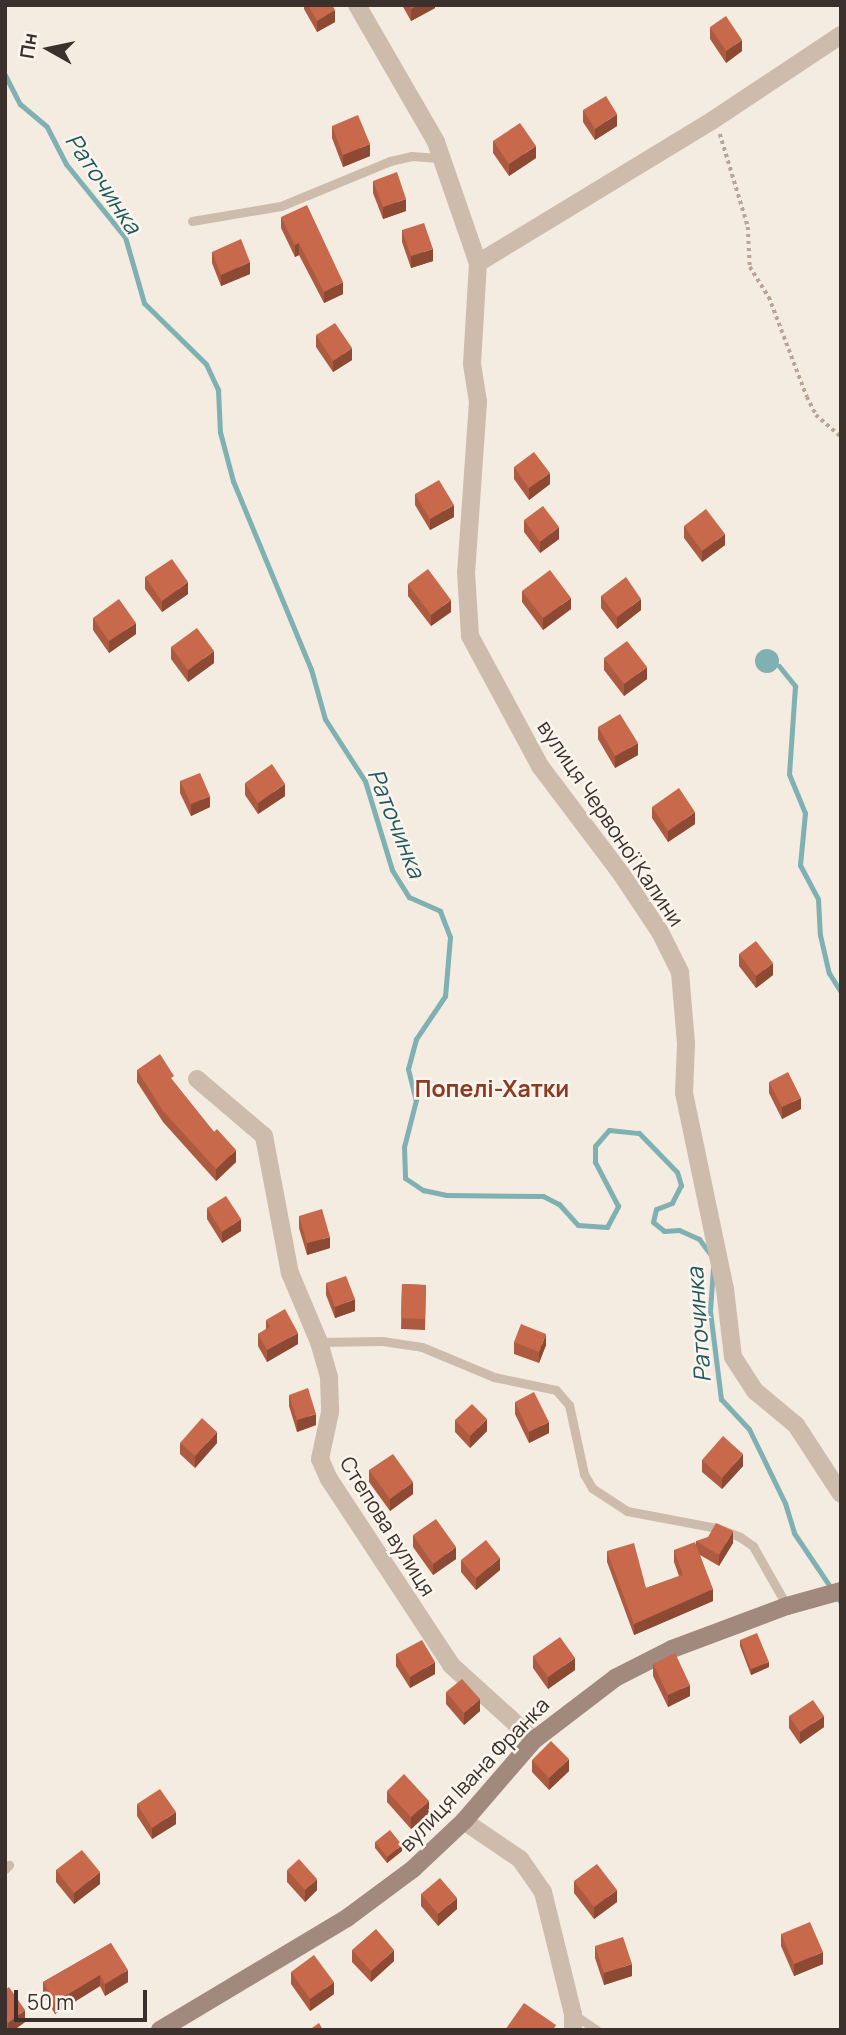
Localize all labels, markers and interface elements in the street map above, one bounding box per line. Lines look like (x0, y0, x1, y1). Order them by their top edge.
north arrow (14, 14, 84, 84)
text: Пн (13, 31, 43, 60)
water label: Раточинка (60, 128, 148, 238)
street label: вулиця Червоної Калини (533, 715, 689, 931)
water label: Раточинка (363, 764, 431, 882)
district label: Попелі-Хатки (415, 1074, 569, 1102)
water label: Раточинка (680, 1267, 716, 1383)
street label: Степова вулиця (335, 1452, 441, 1600)
street label: вулиця Івана Франка (394, 1692, 554, 1856)
scale bar (18, 1976, 150, 2020)
text: 50 m (27, 1988, 74, 2016)

